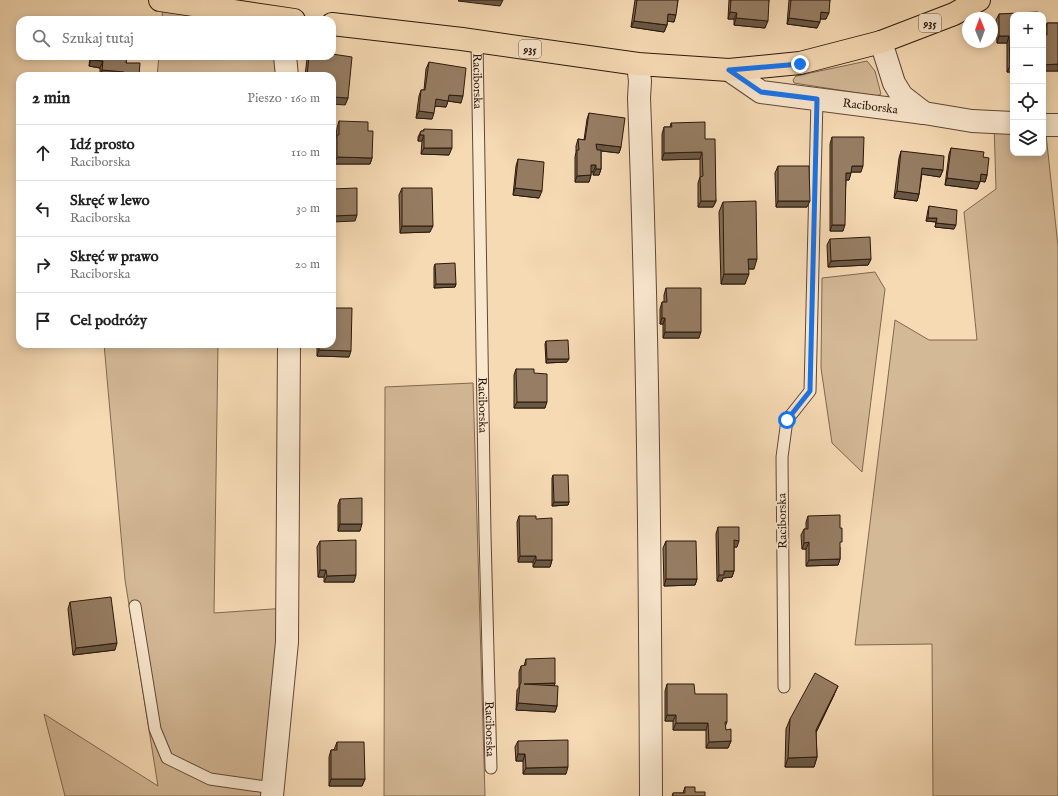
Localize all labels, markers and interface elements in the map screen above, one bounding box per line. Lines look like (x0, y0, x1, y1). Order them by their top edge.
north arrow (962, 12, 998, 48)
map controls (1010, 12, 1046, 156)
button: + (1010, 12, 1046, 48)
road number: 935 (919, 14, 941, 32)
search box (16, 16, 336, 60)
icon: search (30, 27, 52, 49)
text: Szukaj tutaj (62, 29, 134, 48)
road number: 935 (519, 40, 541, 58)
button: − (1010, 48, 1046, 84)
street label: Raciborska (469, 53, 485, 110)
route end (791, 55, 809, 73)
button: locate (1010, 84, 1046, 120)
text: 2 min (32, 88, 70, 109)
text: Pieszo · 160 m (247, 90, 320, 107)
street label: Raciborska (842, 96, 900, 118)
button: layers (1010, 120, 1046, 156)
text: Idź prosto (70, 135, 135, 154)
icon: ahead (32, 142, 54, 164)
text: 110 m (291, 144, 320, 161)
text: Raciborska (70, 154, 130, 171)
text: Skręć w lewo (70, 191, 150, 210)
icon: left (32, 198, 54, 220)
text: 30 m (296, 200, 320, 217)
text: Raciborska (70, 210, 130, 227)
text: Skręć w prawo (70, 247, 159, 266)
icon: right (32, 254, 54, 276)
text: 20 m (295, 256, 320, 273)
text: Raciborska (70, 266, 130, 283)
icon: arrive (32, 310, 54, 332)
text: Cel podróży (70, 311, 147, 330)
street label: Raciborska (474, 377, 490, 434)
route start (778, 411, 796, 429)
street label: Raciborska (775, 492, 790, 549)
street label: Raciborska (481, 701, 498, 758)

